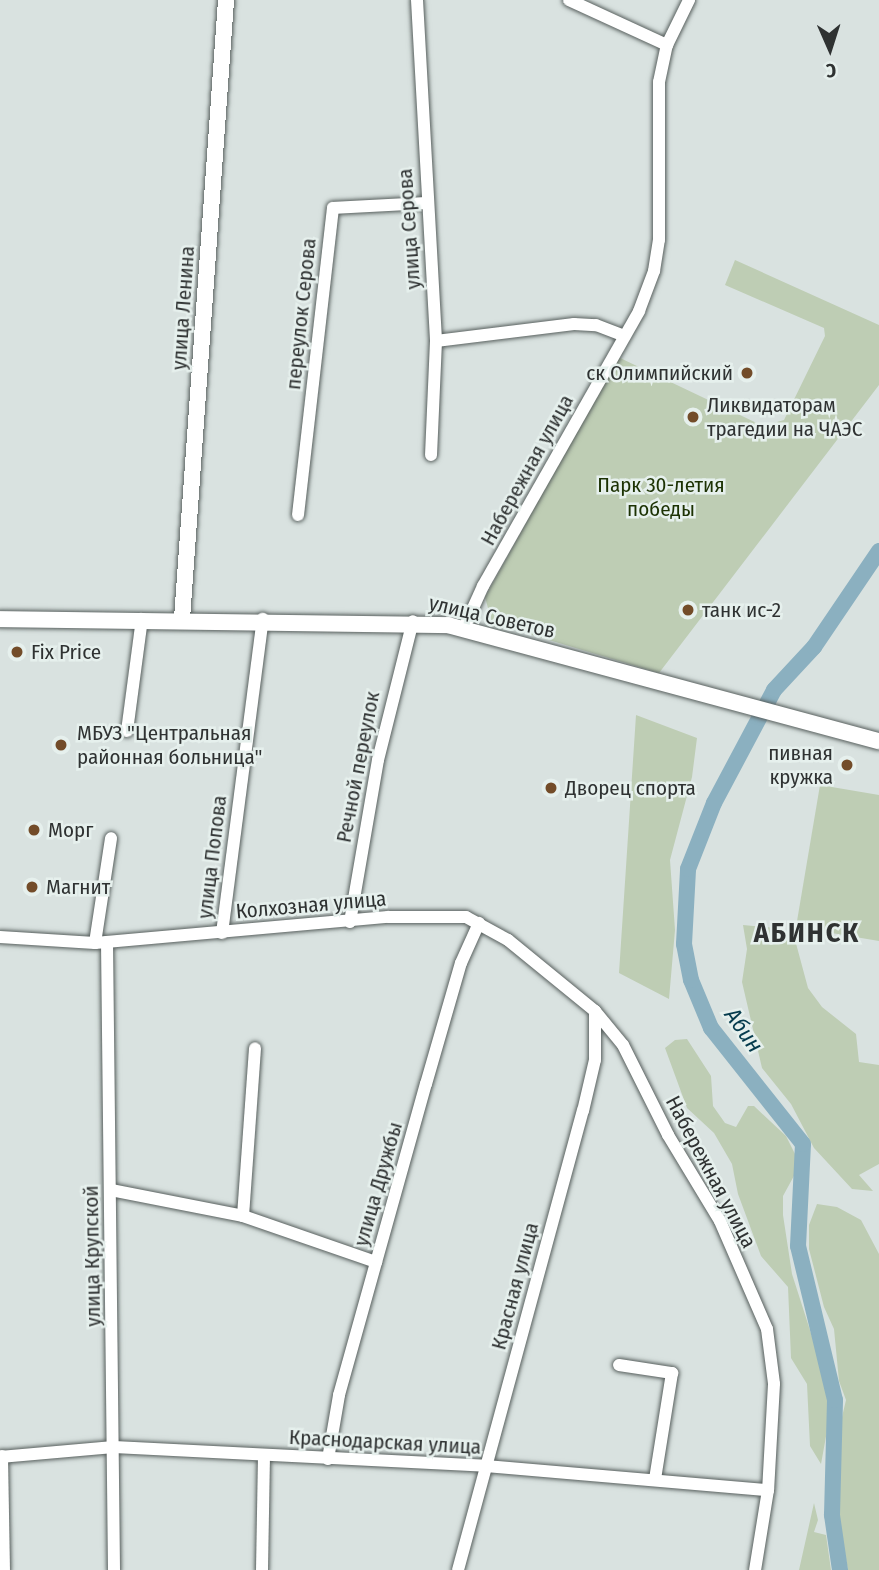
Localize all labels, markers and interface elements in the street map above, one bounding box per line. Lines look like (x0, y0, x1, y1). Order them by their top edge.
north arrow (795, 14, 865, 84)
text: С (826, 59, 837, 82)
street label: улица Серова (392, 168, 426, 290)
street label: переулок Серова (281, 237, 321, 391)
street label: улица Ленина (166, 245, 200, 371)
place label: ск Олимпийский (586, 360, 733, 386)
marker: ск Олимпийский (739, 365, 755, 381)
street label: Набережная улица (475, 390, 579, 550)
place label: Ликвидаторам трагедии на ЧАЭС (707, 392, 862, 442)
marker: Ликвидаторам трагедии на ЧАЭС (685, 409, 701, 425)
park label: Парк 30-летия победы (597, 472, 725, 522)
street label: улица Советов (426, 590, 558, 644)
place label: танк ис-2 (702, 597, 781, 623)
marker: танк ис-2 (680, 602, 696, 618)
place label: Fix Price (31, 639, 101, 665)
marker: Fix Price (9, 644, 25, 660)
street label: Речной переулок (331, 689, 385, 845)
place label: МБУЗ "Центральная районная больница" (77, 720, 262, 770)
marker: МБУЗ "Центральная районная больница" (51, 735, 71, 755)
place label: пивная кружка (768, 740, 833, 790)
marker: пивная кружка (839, 757, 855, 773)
place label: Дворец спорта (565, 775, 696, 801)
marker: Дворец спорта (543, 780, 559, 796)
street label: улица Попова (192, 794, 232, 920)
place label: Морг (48, 817, 93, 843)
marker: Морг (26, 822, 42, 838)
place label: Магнит (46, 874, 110, 900)
marker: Магнит (24, 879, 40, 895)
street label: Колхозная улица (235, 886, 387, 924)
district label: АБИНСК (754, 916, 860, 950)
water label: Абин (719, 1002, 769, 1058)
street label: Набережная улица (660, 1092, 762, 1252)
street label: улица Дружбы (348, 1119, 408, 1249)
street label: улица Крупской (78, 1185, 106, 1327)
street label: Красная улица (486, 1220, 544, 1352)
street label: Краснодарская улица (288, 1424, 482, 1460)

